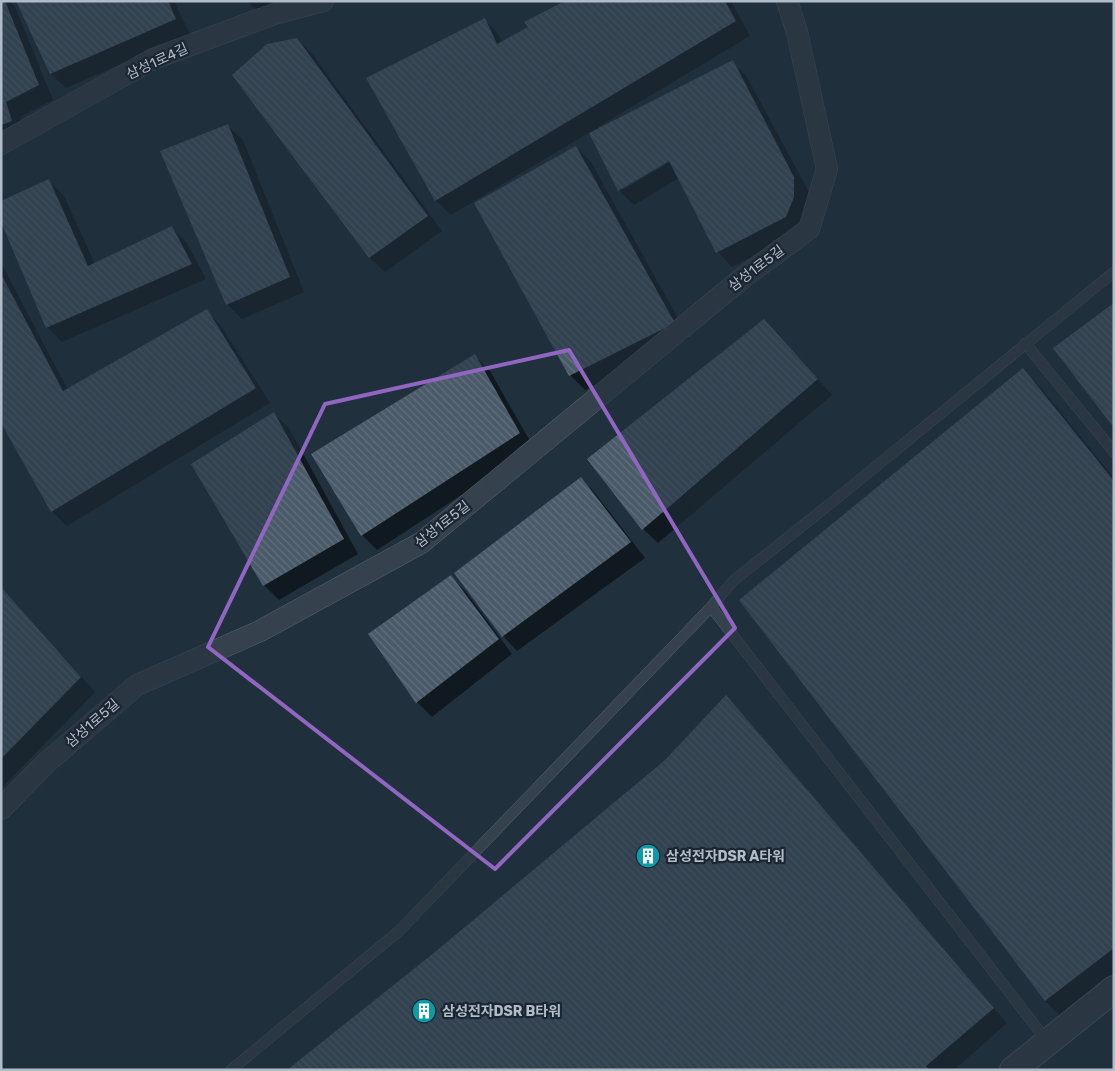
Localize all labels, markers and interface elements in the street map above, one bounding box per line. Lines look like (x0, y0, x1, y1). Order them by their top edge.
street label: 삼성1로4길 (124, 40, 191, 83)
street label: 삼성1로5길 (725, 242, 788, 295)
street label: 삼성1로5길 (411, 497, 473, 551)
street label: 삼성1로5길 (62, 695, 123, 751)
building icon: 삼성전자DSR A타워 (635, 843, 661, 869)
place label: 삼성전자DSR A타워 (666, 848, 785, 865)
building icon: 삼성전자DSR B타워 (411, 998, 437, 1024)
place label: 삼성전자DSR B타워 (442, 1003, 561, 1020)

